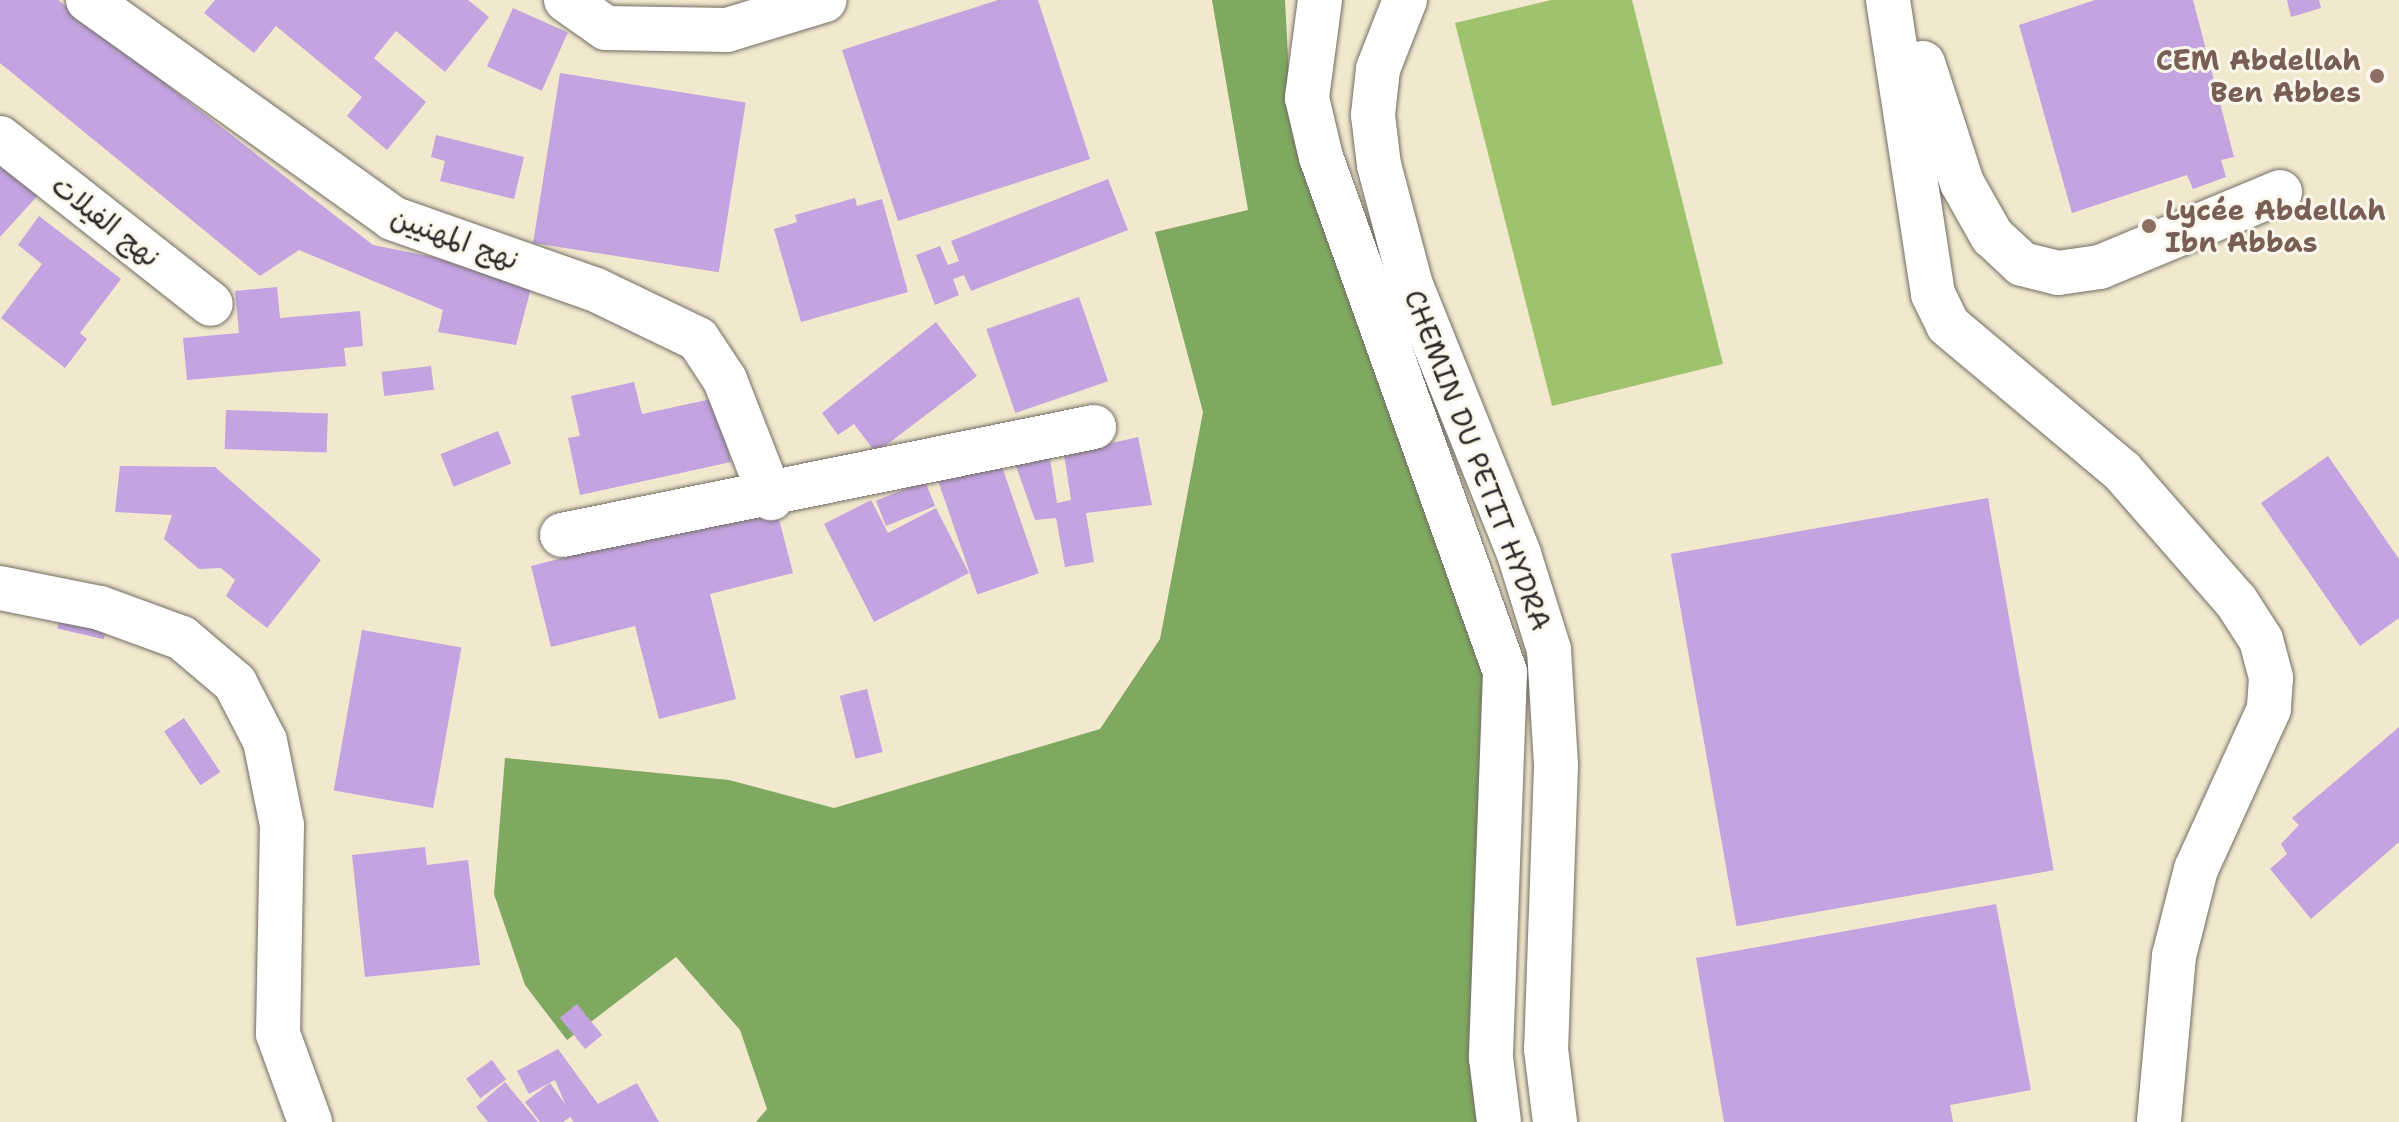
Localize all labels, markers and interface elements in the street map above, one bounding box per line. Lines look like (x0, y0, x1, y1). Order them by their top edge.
place label: CEM Abdellah Ben Abbes (2156, 43, 2361, 109)
marker: CEM Abdellah Ben Abbes (2368, 67, 2386, 85)
street label: نهج الفيلات (45, 168, 167, 274)
place label: Lycée Abdellah Ibn Abbas (2165, 193, 2386, 259)
street label: نهج المهنيين (387, 199, 523, 277)
marker: Lycée Abdellah Ibn Abbas (2140, 217, 2158, 235)
street label: CHEMIN DU PETIT HYDRA (1397, 285, 1559, 635)

